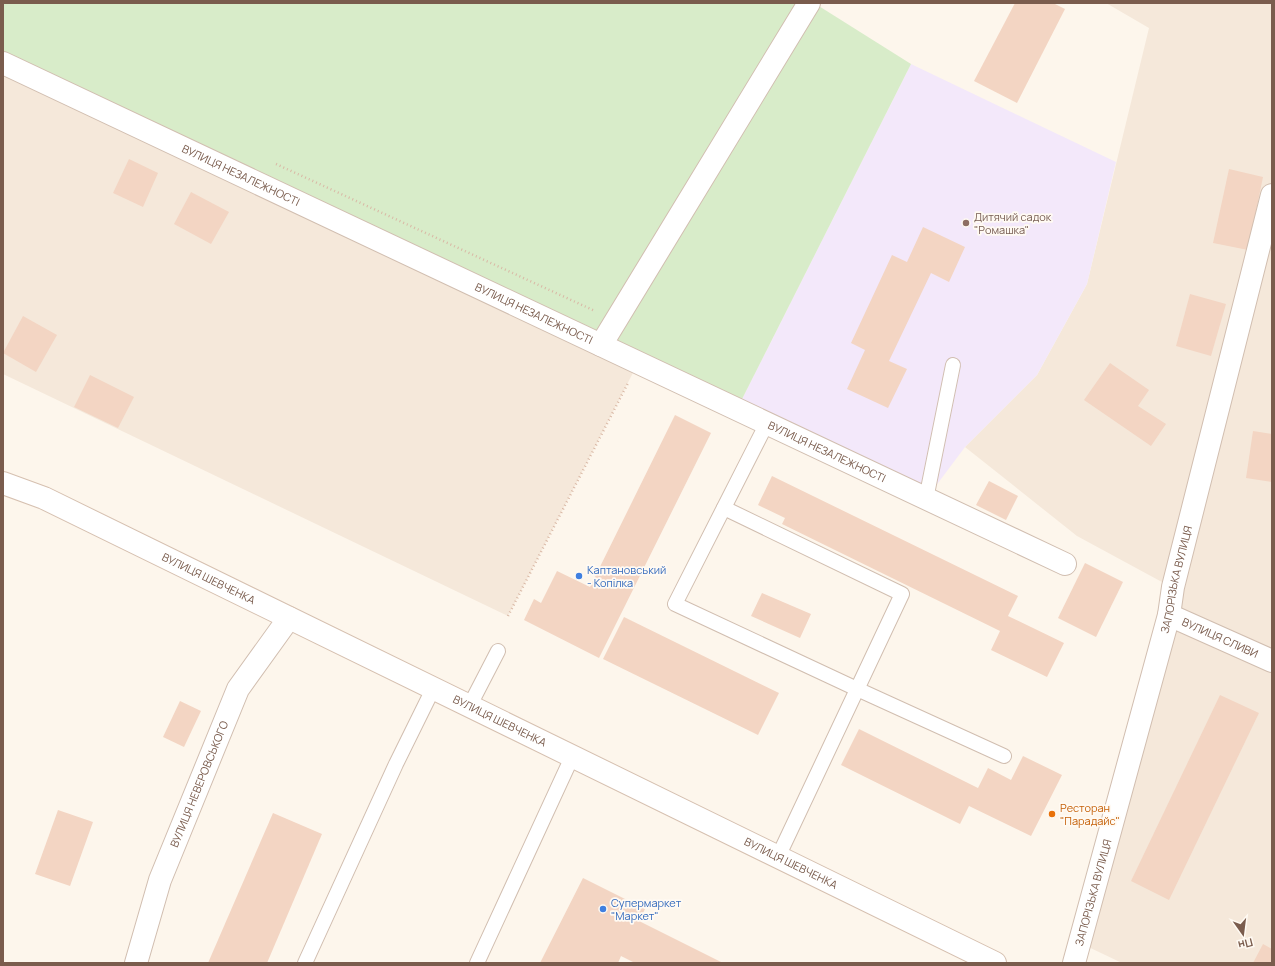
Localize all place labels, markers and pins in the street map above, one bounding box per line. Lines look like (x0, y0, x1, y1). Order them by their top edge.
place label: Дитячий садок "Ромашка" (974, 209, 1052, 237)
marker: Дитячий садок "Ромашка" (961, 218, 971, 228)
place label: Каптановський - Копілка (587, 562, 666, 590)
marker: Каптановський - Копілка (574, 571, 584, 581)
place label: Ресторан "Парадайс" (1060, 800, 1120, 828)
marker: Ресторан "Парадайс" (1047, 809, 1057, 819)
place label: Супермаркет "Маркет" (611, 895, 682, 923)
marker: Супермаркет "Маркет" (598, 904, 608, 914)

